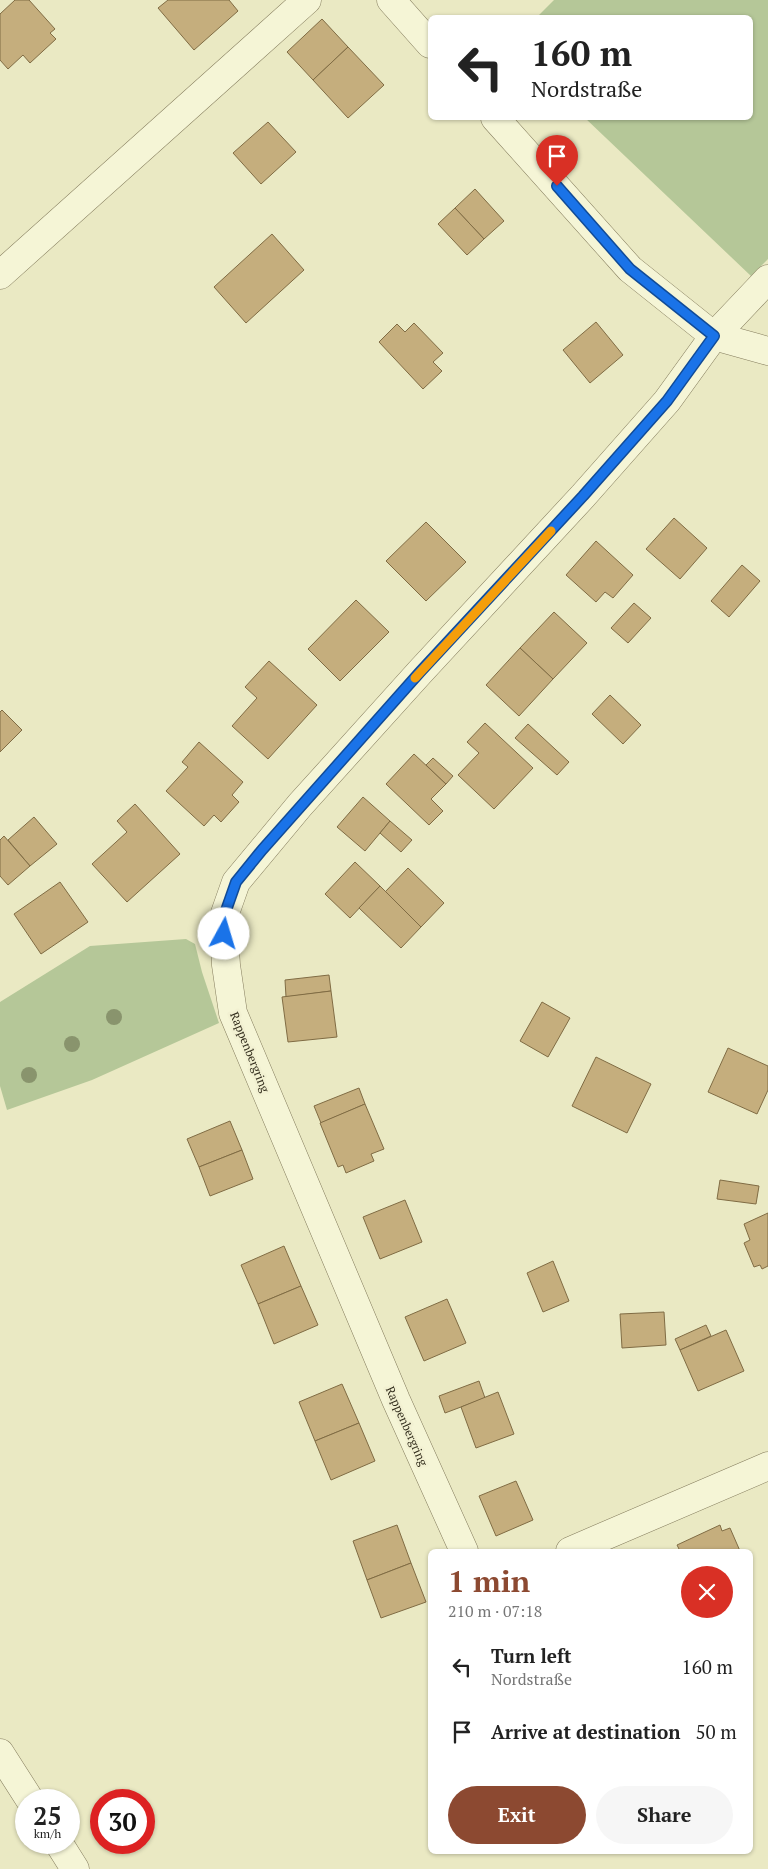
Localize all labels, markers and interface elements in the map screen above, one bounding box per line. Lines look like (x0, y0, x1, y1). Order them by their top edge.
text: 160 m (531, 30, 632, 76)
icon: left (448, 35, 513, 100)
text: Nordstraße (531, 74, 642, 103)
pin (536, 135, 578, 186)
icon: arrive (543, 142, 571, 170)
position arrow (197, 907, 249, 959)
street label: Rappenbergring (227, 1010, 273, 1095)
street label: Rappenbergring (383, 1384, 432, 1469)
text: 1 min (448, 1561, 530, 1601)
button: close (681, 1566, 733, 1618)
text: 210 m · 07:18 (448, 1600, 542, 1622)
text: Turn left (491, 1643, 572, 1668)
icon: left (448, 1653, 476, 1681)
text: 160 m (682, 1654, 733, 1679)
text: Nordstraße (491, 1668, 572, 1690)
icon: arrive (448, 1718, 476, 1746)
text: Arrive at destination (491, 1719, 680, 1744)
text: 50 m (695, 1719, 737, 1744)
button: Exit (448, 1786, 586, 1844)
button: Share (596, 1786, 733, 1844)
speed limit sign: 30 (90, 1789, 155, 1854)
text: 25 (33, 1799, 62, 1832)
text: km/h (34, 1826, 61, 1841)

